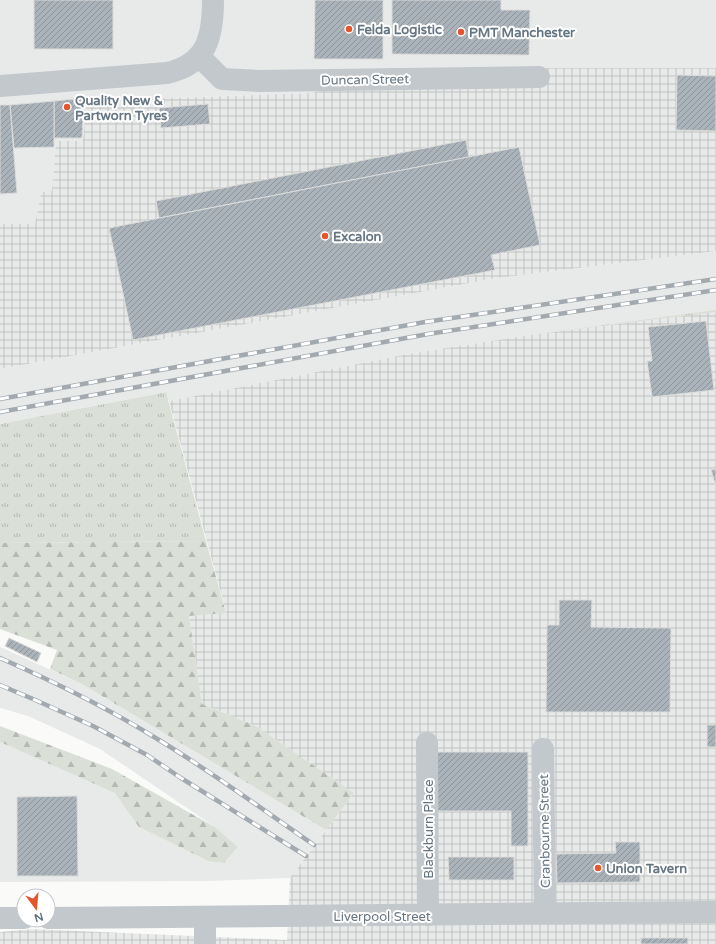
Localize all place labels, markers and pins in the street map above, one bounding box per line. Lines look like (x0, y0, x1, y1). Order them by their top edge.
place label: Felda Logistic (357, 22, 442, 38)
marker: Felda Logistic (344, 24, 354, 34)
place label: PMT Manchester (469, 25, 576, 41)
marker: PMT Manchester (456, 27, 466, 37)
place label: Quality New & Partworn Tyres (75, 93, 167, 124)
marker: Quality New & Partworn Tyres (62, 102, 72, 112)
place label: Excalon (333, 229, 382, 245)
marker: Excalon (320, 231, 330, 241)
place label: Union Tavern (606, 861, 687, 877)
marker: Union Tavern (593, 863, 603, 873)

